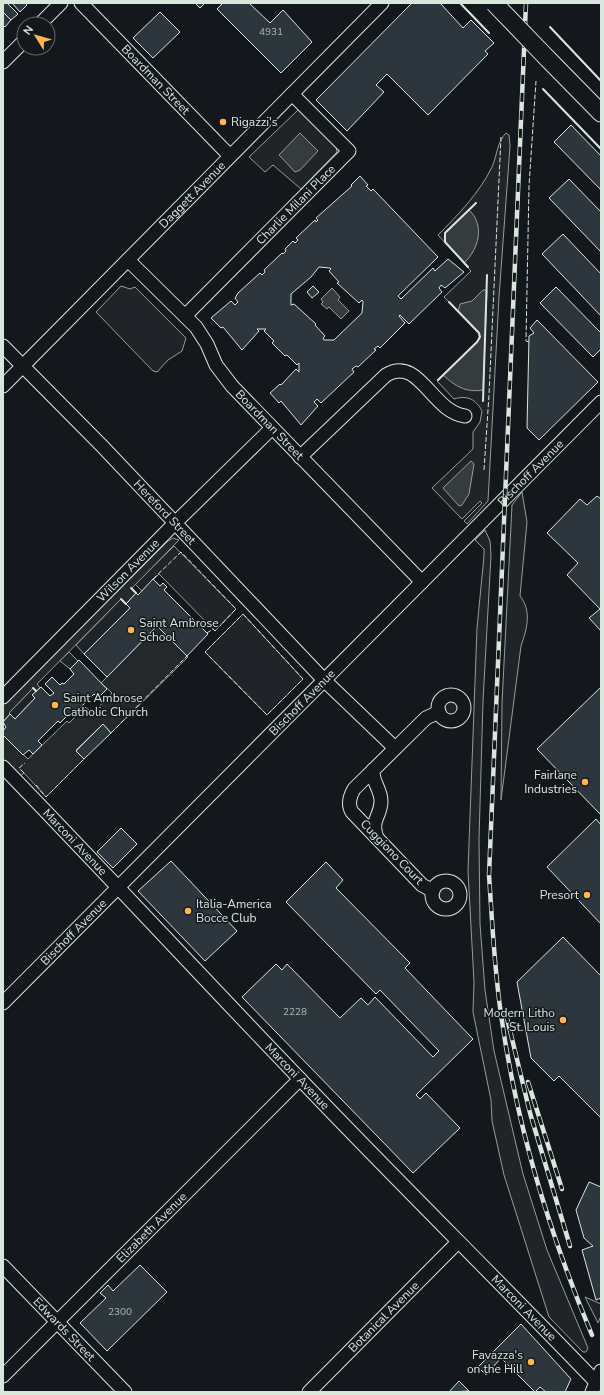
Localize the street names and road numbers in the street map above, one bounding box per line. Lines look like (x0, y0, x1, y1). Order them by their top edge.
street label: Boardman Street (118, 41, 194, 119)
street label: Daggett Avenue (156, 158, 229, 232)
street label: Charlie Milani Place (252, 161, 339, 248)
street label: Boardman Street (232, 386, 308, 464)
street label: Bischoff Avenue (494, 436, 567, 509)
street label: Hereford Street (130, 476, 200, 549)
street label: Wilson Avenue (93, 535, 163, 605)
street label: Bischoff Avenue (266, 666, 339, 739)
street label: Marconi Avenue (39, 805, 111, 879)
street label: Cuggiono Court (357, 816, 428, 889)
street label: Bischoff Avenue (37, 895, 110, 969)
street label: Marconi Avenue (262, 1040, 333, 1113)
street label: Elizabeth Avenue (113, 1189, 190, 1266)
street label: Marconi Avenue (488, 1271, 560, 1344)
street label: Botanical Avenue (345, 1278, 423, 1356)
street label: Edwards Street (30, 1294, 99, 1365)

